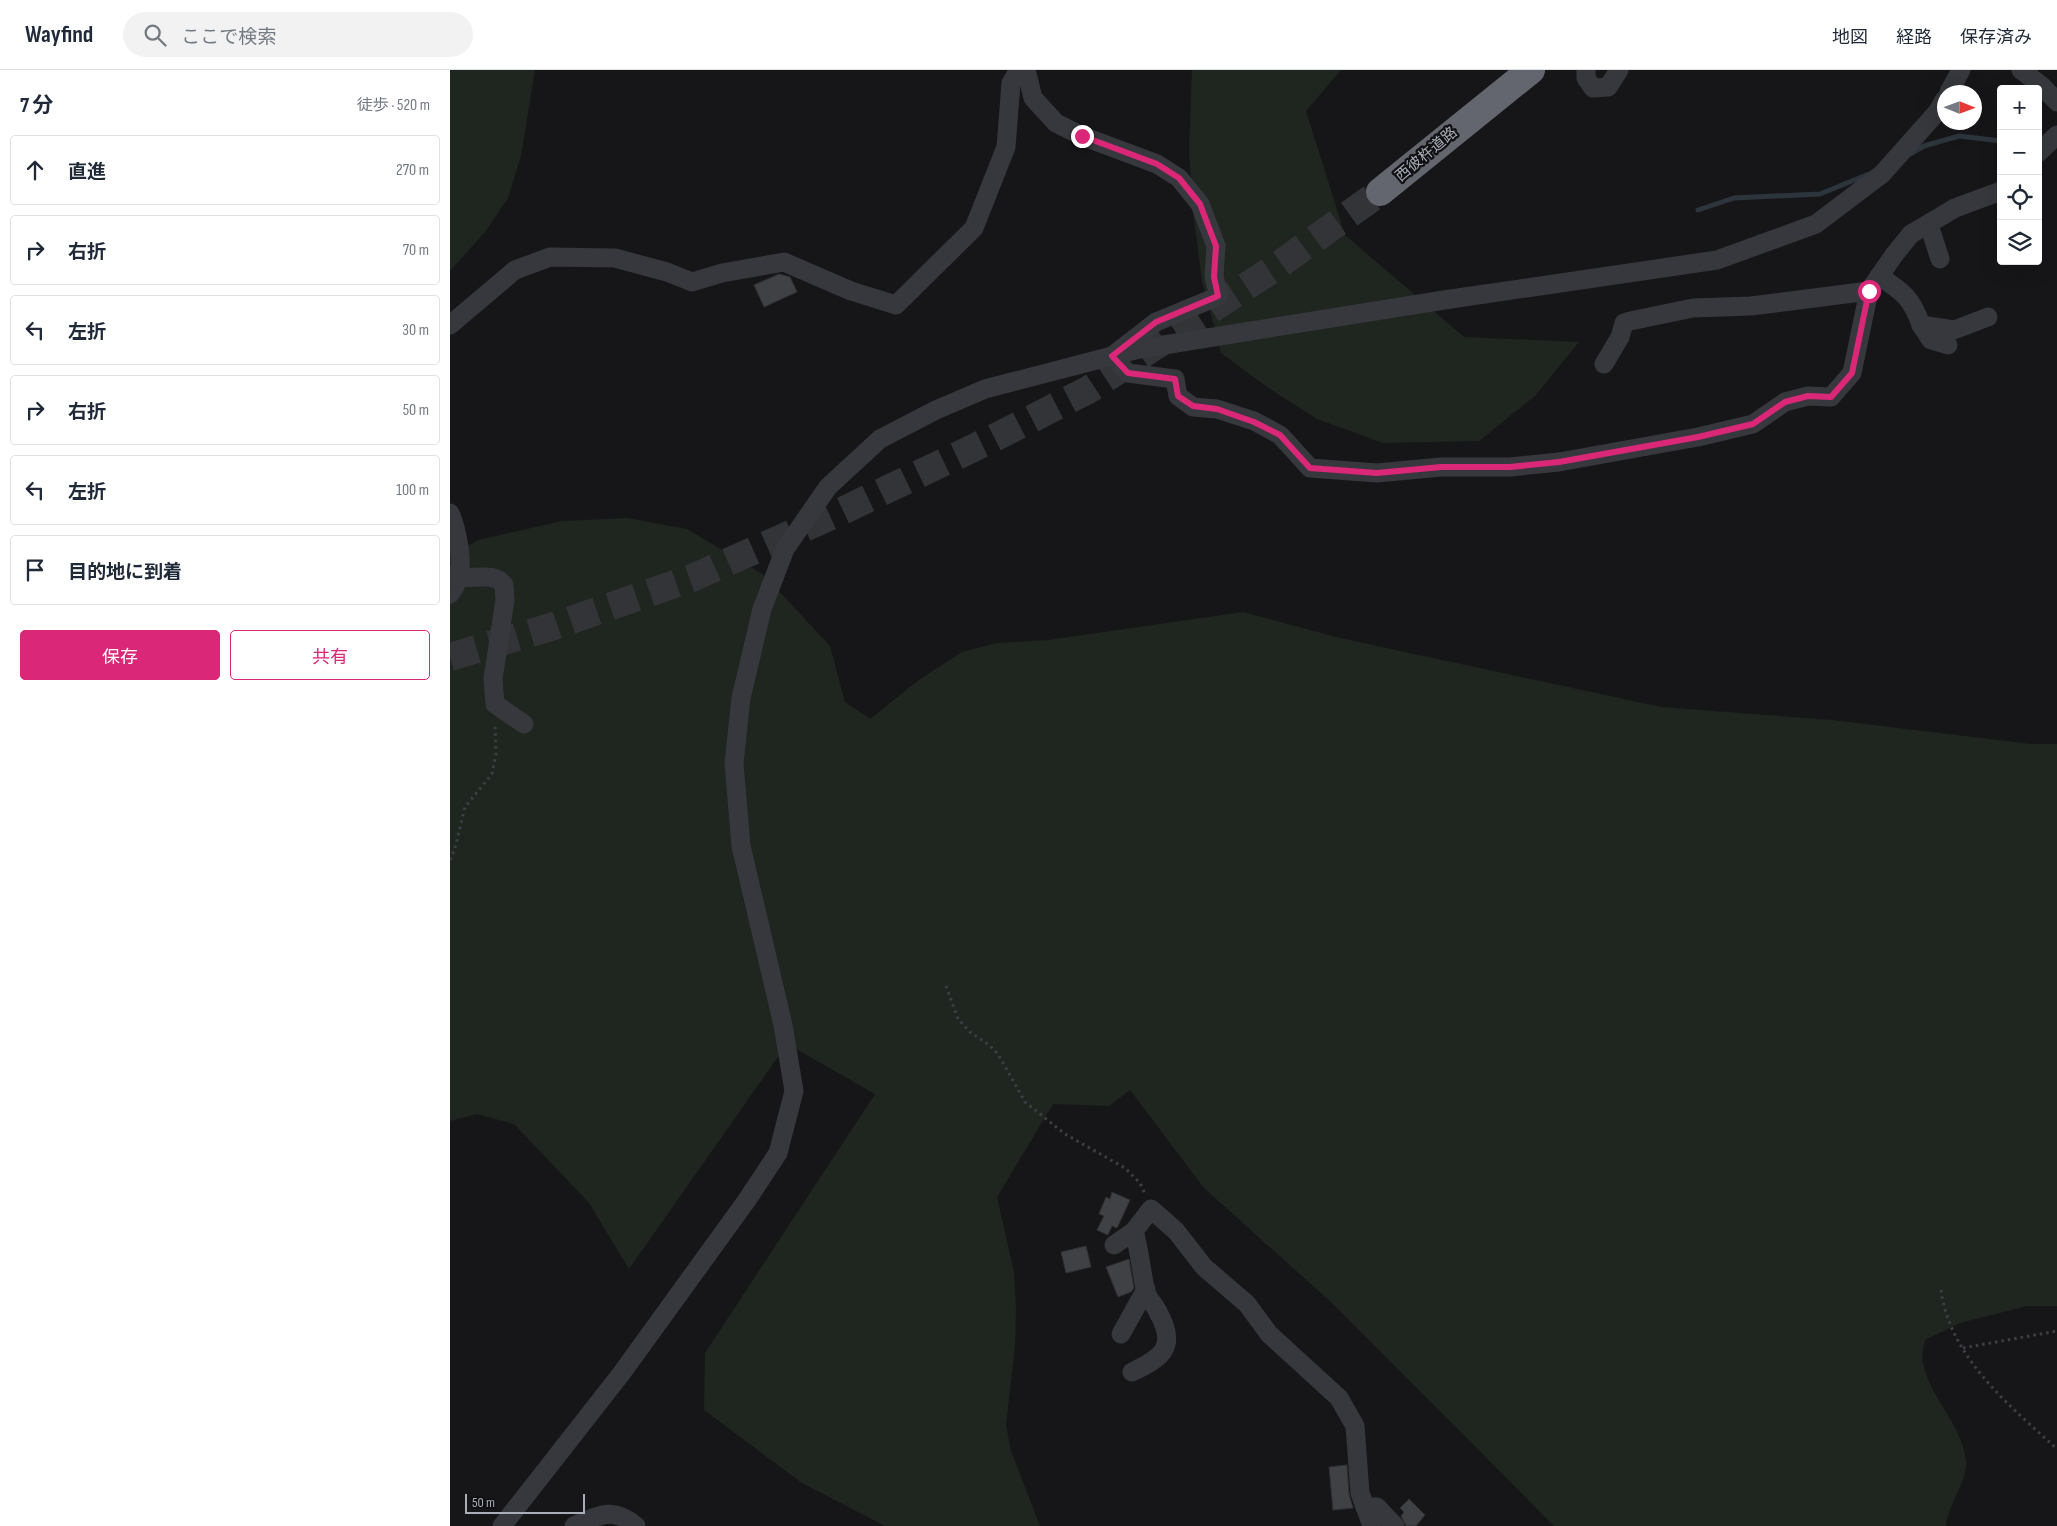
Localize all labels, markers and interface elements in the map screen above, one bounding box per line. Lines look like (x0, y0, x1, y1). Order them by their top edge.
search box (123, 12, 473, 57)
text: Wayfind (25, 20, 93, 49)
icon: search (141, 21, 169, 49)
text: ここで検索 (181, 26, 276, 49)
text: 地図 (1832, 27, 1868, 48)
text: 経路 (1896, 27, 1932, 48)
text: 保存済み (1960, 27, 2032, 48)
north arrow (1937, 85, 1982, 130)
map controls (1997, 85, 2042, 265)
button: + (1997, 85, 2042, 130)
text: 7 分 (20, 93, 53, 118)
text: 徒歩 · 520 m (357, 96, 430, 115)
street label: 西彼杵道路 (1391, 123, 1461, 186)
route end (1071, 125, 1094, 148)
button: − (1997, 130, 2042, 175)
icon: ahead (21, 156, 49, 184)
text: 直進 (68, 161, 106, 184)
text: 270 m (396, 161, 429, 180)
button: locate (1997, 175, 2042, 220)
button: layers (1997, 220, 2042, 265)
icon: right (21, 236, 49, 264)
text: 右折 (68, 241, 106, 264)
text: 70 m (403, 241, 429, 260)
route start (1858, 280, 1881, 303)
icon: left (21, 316, 49, 344)
text: 左折 (68, 321, 106, 344)
text: 30 m (402, 321, 429, 340)
icon: right (21, 396, 49, 424)
text: 右折 (68, 401, 106, 424)
text: 50 m (403, 401, 429, 420)
icon: left (21, 476, 49, 504)
text: 左折 (68, 481, 106, 504)
text: 100 m (396, 481, 429, 500)
icon: arrive (21, 556, 49, 584)
text: 目的地に到着 (68, 561, 182, 584)
button: 保存 (20, 630, 220, 680)
button: 共有 (230, 630, 430, 680)
scale bar (465, 1491, 585, 1514)
text: 50 m (472, 1494, 495, 1511)

